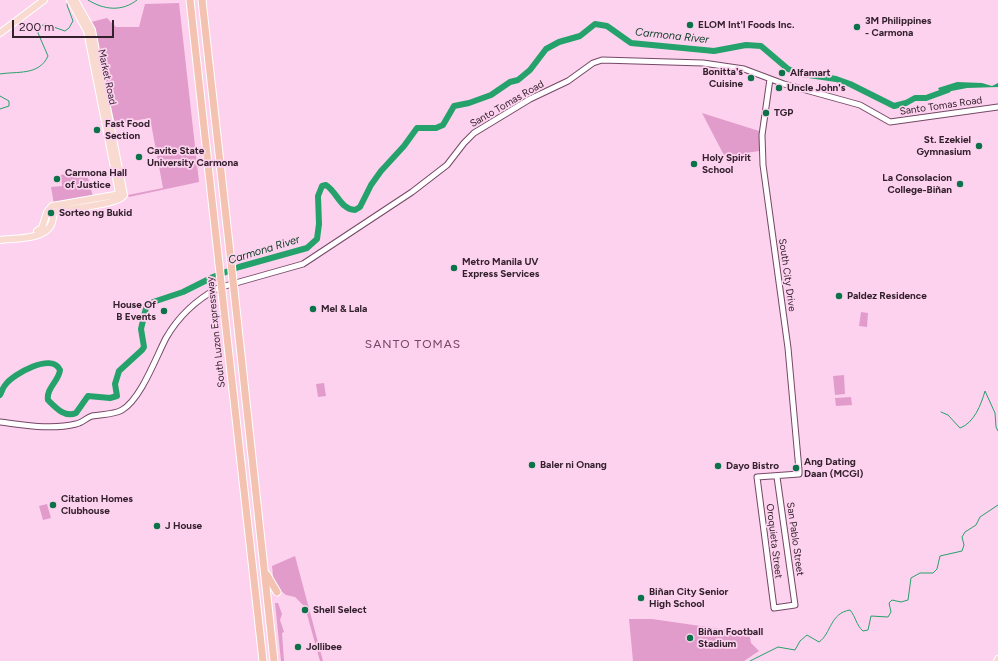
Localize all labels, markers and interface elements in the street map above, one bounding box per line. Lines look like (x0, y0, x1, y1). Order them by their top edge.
scale bar (14, 12, 116, 38)
place label: 3M Philippines - Carmona (865, 15, 931, 38)
place label: ELOM Int'l Foods Inc. (698, 19, 794, 31)
text: 200 m (19, 20, 54, 34)
marker: ELOM Int'l Foods Inc. (685, 20, 695, 30)
marker: 3M Philippines - Carmona (852, 22, 862, 32)
water label: Carmona River (635, 26, 709, 46)
street label: Market Road (95, 48, 119, 106)
place label: Bonitta's Cuisine (702, 66, 743, 90)
place label: Alfamart (790, 67, 831, 79)
marker: Alfamart (777, 68, 787, 78)
marker: Bonitta's Cuisine (746, 73, 756, 83)
street label: Santo Tomas Road (468, 78, 546, 130)
place label: Uncle John's (787, 82, 845, 94)
marker: Uncle John's (774, 83, 784, 93)
street label: Santo Tomas Road (899, 94, 983, 118)
place label: TGP (774, 107, 793, 119)
marker: TGP (761, 108, 771, 118)
place label: Fast Food Section (105, 118, 150, 142)
marker: Fast Food Section (92, 125, 102, 135)
place label: St. Ezekiel Gymnasium (916, 134, 971, 158)
marker: St. Ezekiel Gymnasium (974, 141, 984, 151)
place label: Cavite State University Carmona (147, 145, 238, 168)
marker: Cavite State University Carmona (134, 152, 144, 162)
place label: Holy Spirit School (702, 152, 751, 176)
marker: Holy Spirit School (689, 159, 699, 169)
place label: Carmona Hall of Justice (65, 167, 127, 190)
place label: La Consolacion College-Biñan (882, 172, 952, 196)
marker: Carmona Hall of Justice (52, 174, 62, 184)
marker: La Consolacion College-Biñan (955, 179, 965, 189)
place label: Sorteo ng Bukid (59, 207, 132, 219)
marker: Sorteo ng Bukid (46, 208, 56, 218)
water label: Carmona River (227, 233, 301, 267)
street label: South City Drive (776, 238, 798, 312)
place label: Metro Manila UV Express Services (462, 256, 540, 280)
marker: Metro Manila UV Express Services (449, 263, 459, 273)
street label: South Luzon Expressway (204, 276, 228, 388)
place label: Paldez Residence (847, 290, 927, 302)
marker: Paldez Residence (834, 291, 844, 301)
place label: House Of B Events (113, 299, 156, 322)
place label: Mel & Lala (321, 303, 367, 315)
marker: Mel & Lala (308, 304, 318, 314)
marker: House Of B Events (159, 306, 169, 316)
district label: SANTO TOMAS (365, 337, 461, 351)
place label: Ang Dating Daan (MCGI) (804, 456, 863, 480)
place label: Baler ni Onang (540, 459, 607, 471)
marker: Baler ni Onang (527, 460, 537, 470)
place label: Dayo Bistro (726, 460, 779, 472)
marker: Dayo Bistro (713, 461, 723, 471)
marker: Ang Dating Daan (MCGI) (791, 463, 801, 473)
place label: Citation Homes Clubhouse (61, 493, 133, 516)
marker: Citation Homes Clubhouse (48, 500, 58, 510)
street label: San Pablo Street (784, 501, 806, 577)
street label: Oroquieta Street (763, 503, 785, 579)
place label: J House (165, 520, 202, 532)
marker: J House (152, 521, 162, 531)
place label: Biñan City Senior High School (649, 586, 728, 610)
marker: Biñan City Senior High School (636, 593, 646, 603)
place label: Shell Select (313, 604, 367, 616)
marker: Shell Select (300, 605, 310, 615)
place label: Biñan Football Stadium (698, 626, 763, 650)
marker: Biñan Football Stadium (685, 633, 695, 643)
place label: Jollibee (306, 641, 342, 653)
marker: Jollibee (293, 642, 303, 652)

